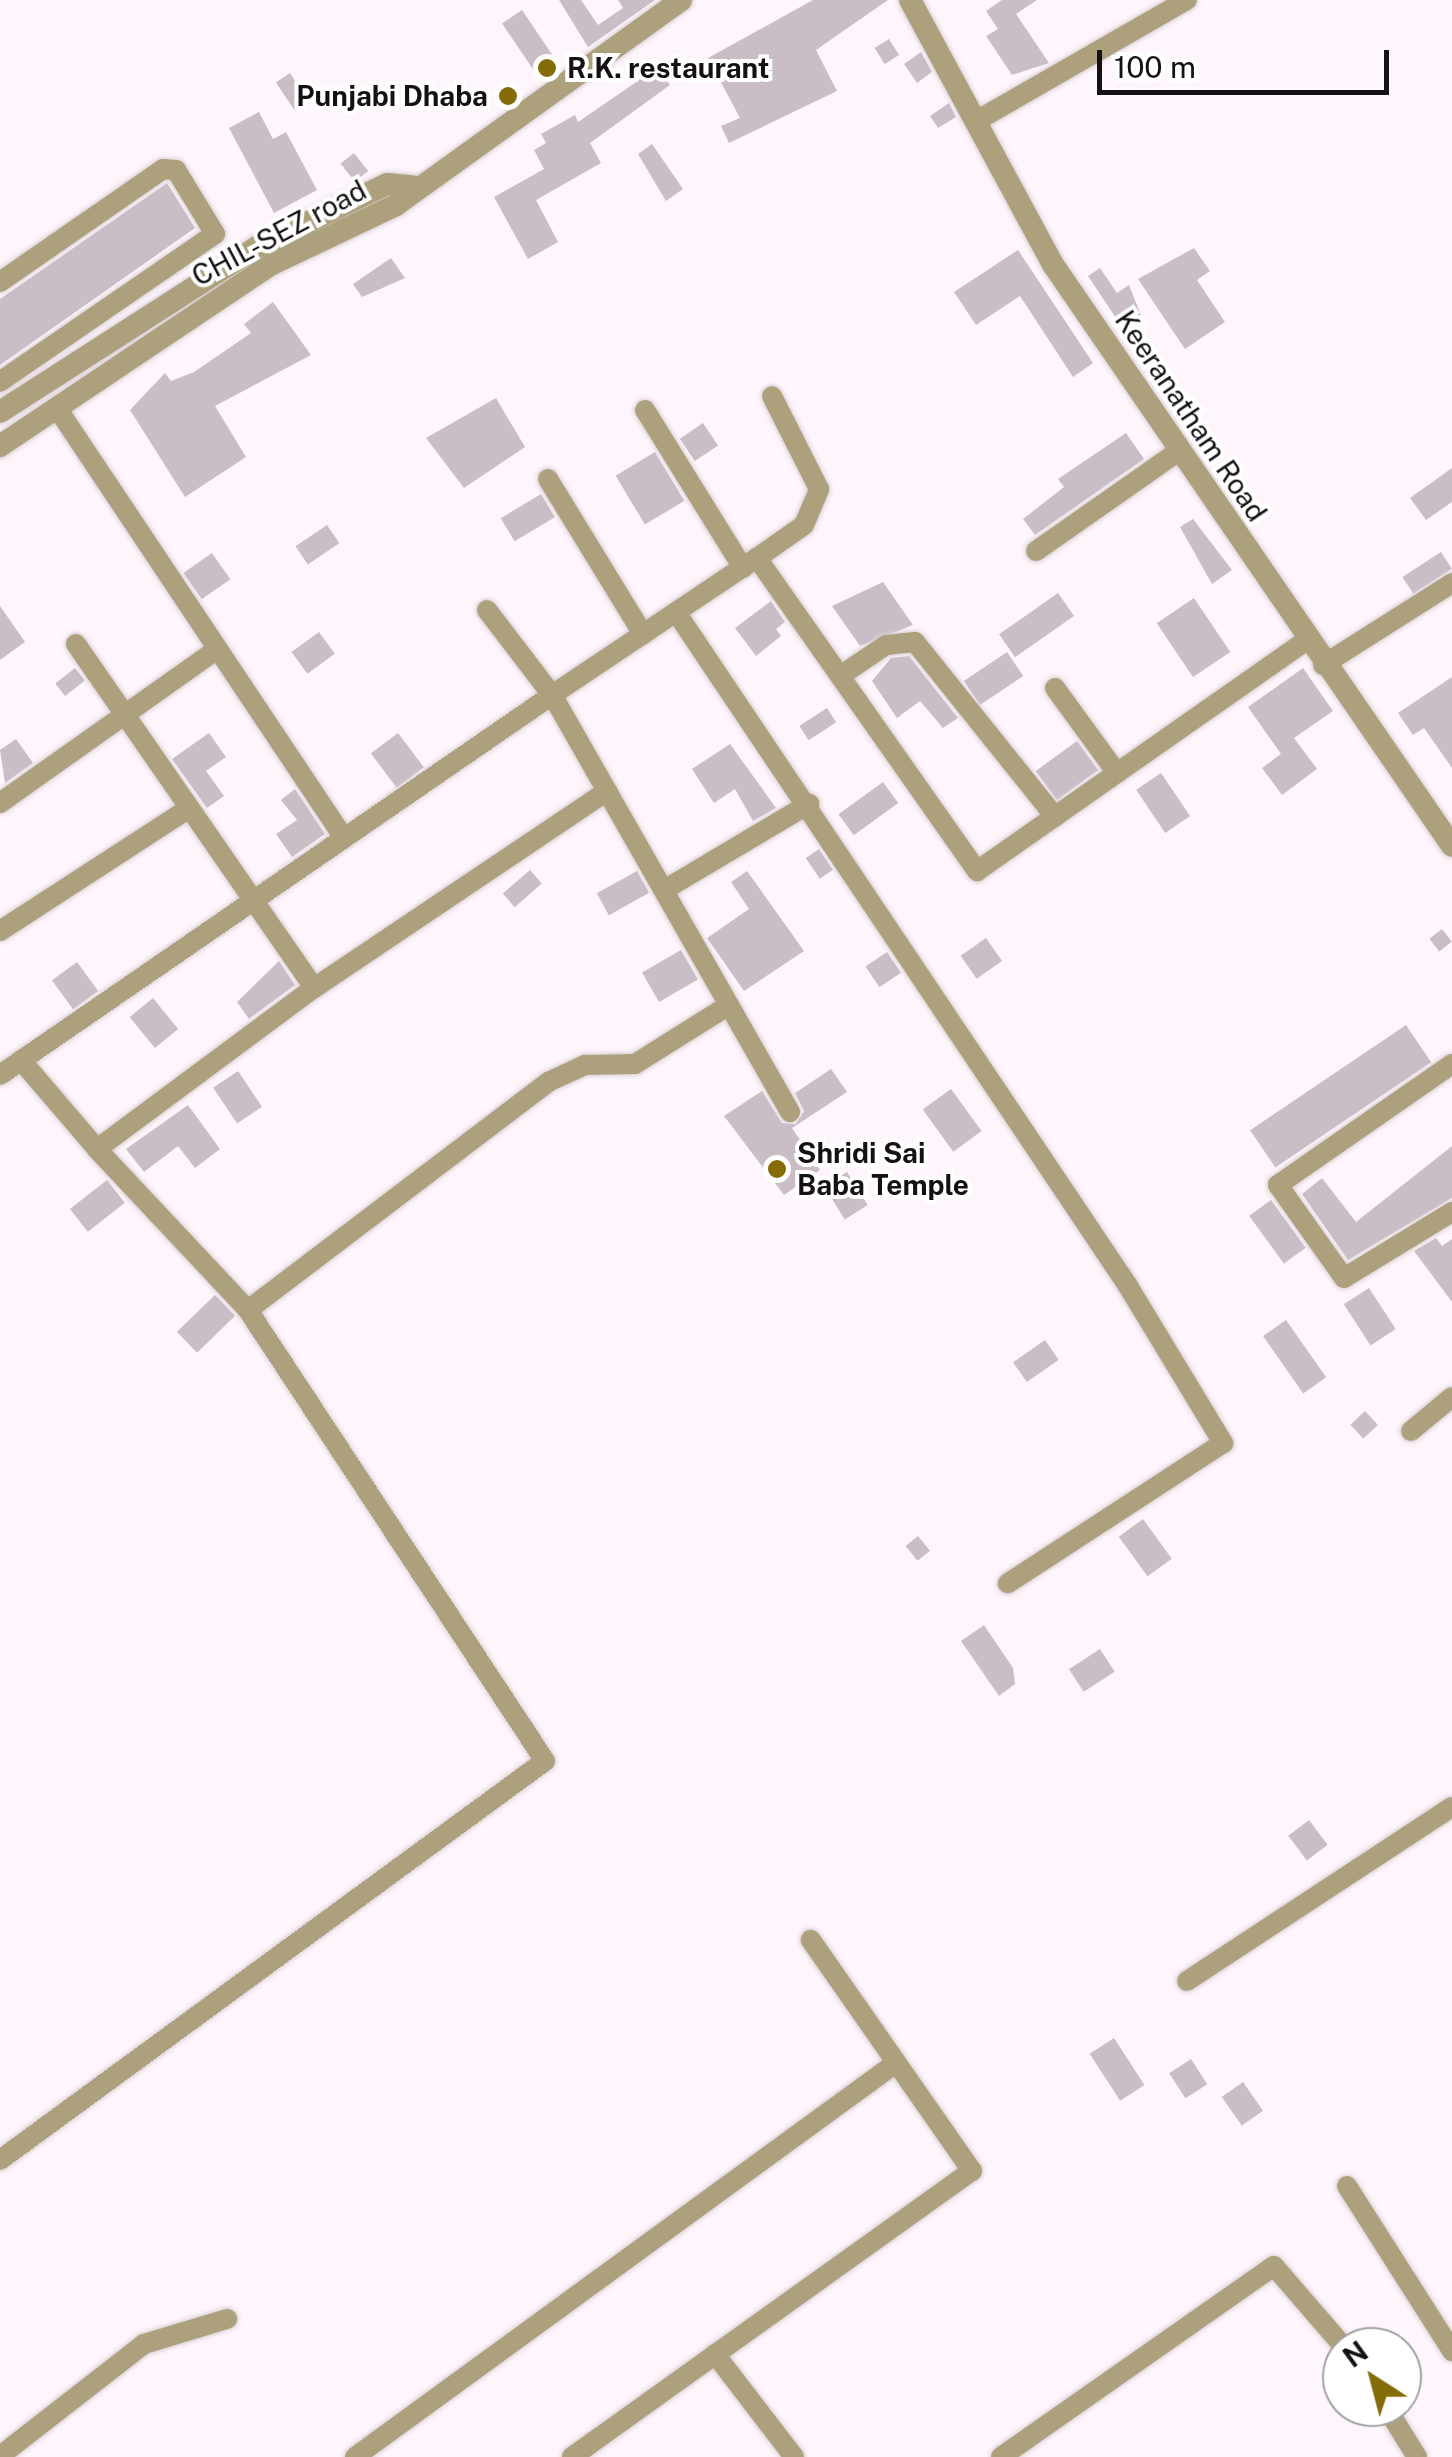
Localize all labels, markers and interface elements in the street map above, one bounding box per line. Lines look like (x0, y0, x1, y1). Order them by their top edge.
scale bar (1102, 30, 1394, 92)
text: 100 m (1114, 49, 1196, 85)
place label: R.K. restaurant (567, 51, 769, 85)
marker: R.K. restaurant (536, 57, 558, 79)
place label: Punjabi Dhaba (296, 79, 488, 113)
marker: Punjabi Dhaba (497, 85, 519, 107)
street label: CHIL-SEZ road (186, 173, 372, 293)
street label: Keeranatham Road (1108, 304, 1274, 528)
place label: Shridi Sai Baba Temple (797, 1136, 969, 1202)
marker: Shridi Sai Baba Temple (766, 1158, 788, 1180)
north arrow (1322, 2327, 1422, 2427)
text: N (1337, 2334, 1374, 2374)

